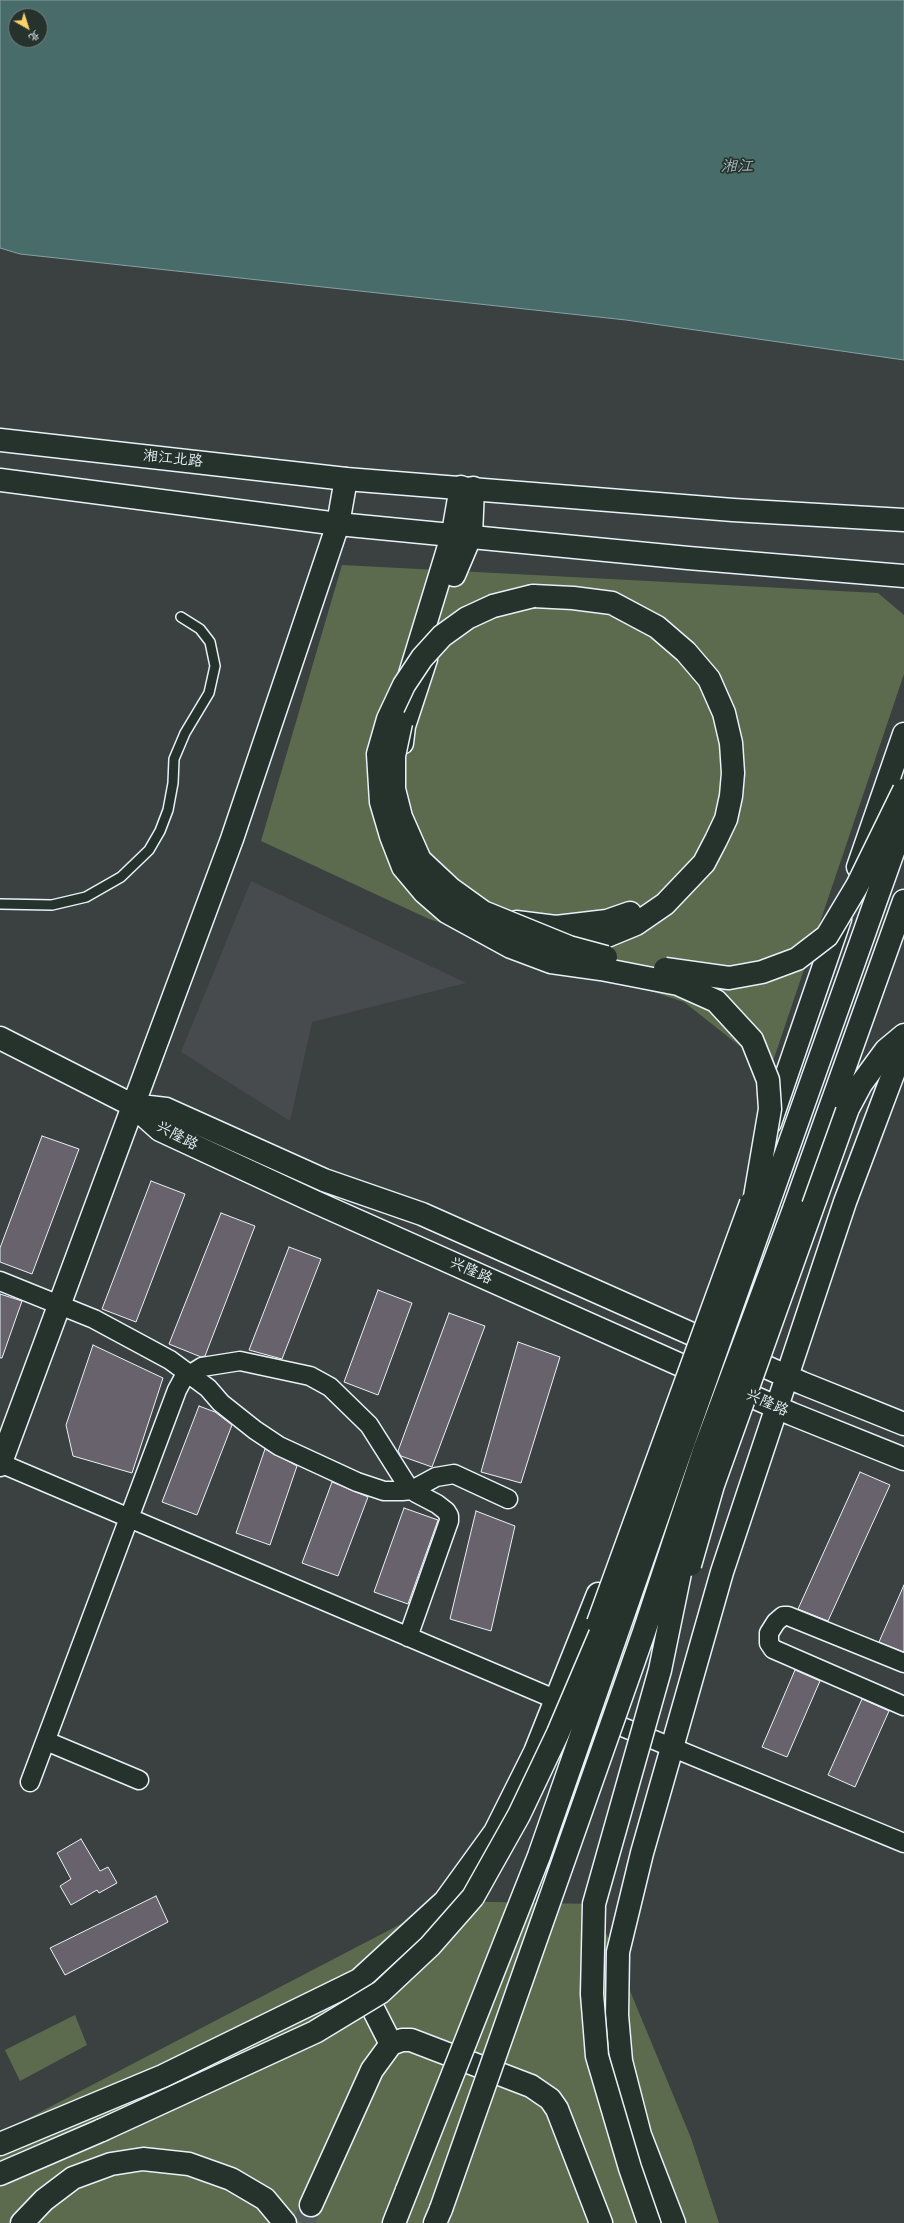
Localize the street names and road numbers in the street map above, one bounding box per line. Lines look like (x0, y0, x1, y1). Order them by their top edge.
street label: 湘江北路 (142, 447, 204, 471)
street label: 兴隆路 (153, 1117, 201, 1155)
street label: 兴隆路 (447, 1254, 495, 1288)
street label: 兴隆路 (743, 1386, 791, 1420)

